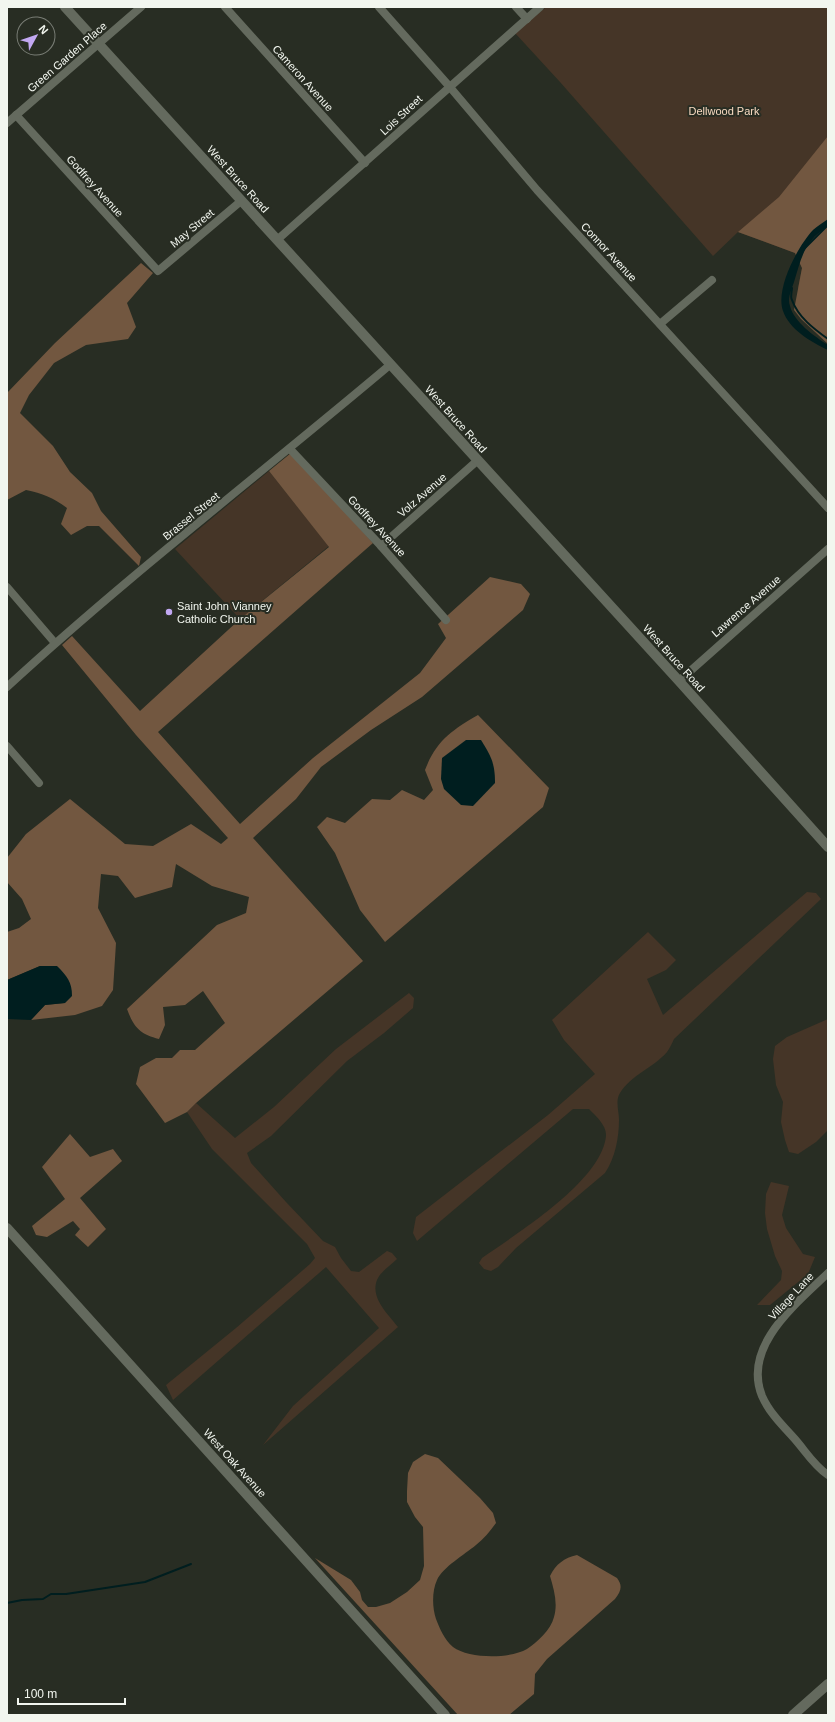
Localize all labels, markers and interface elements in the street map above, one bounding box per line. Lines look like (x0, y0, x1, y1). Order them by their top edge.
north arrow (16, 16, 56, 56)
street label: Green Garden Place (25, 19, 109, 95)
text: N (37, 23, 51, 37)
street label: Cameron Avenue (270, 42, 336, 114)
street label: Lois Street (378, 93, 424, 137)
park label: Dellwood Park (689, 105, 760, 117)
street label: West Bruce Road (205, 143, 271, 215)
street label: Godfrey Avenue (64, 153, 126, 219)
street label: May Street (168, 206, 216, 250)
street label: Connor Avenue (579, 220, 639, 284)
street label: West Bruce Road (423, 383, 489, 455)
street label: Volz Avenue (395, 471, 449, 519)
street label: Brassel Street (160, 490, 222, 542)
street label: Godfrey Avenue (346, 493, 408, 559)
street label: Lawrence Avenue (709, 573, 783, 639)
place label: Saint John Vianney Catholic Church (177, 600, 272, 625)
marker: Saint John Vianney Catholic Church (164, 607, 174, 617)
street label: West Bruce Road (641, 622, 707, 694)
street label: Village Lane (766, 1270, 816, 1322)
street label: West Oak Avenue (201, 1426, 269, 1500)
scale bar (18, 1680, 125, 1706)
text: 100 m (24, 1687, 57, 1701)

